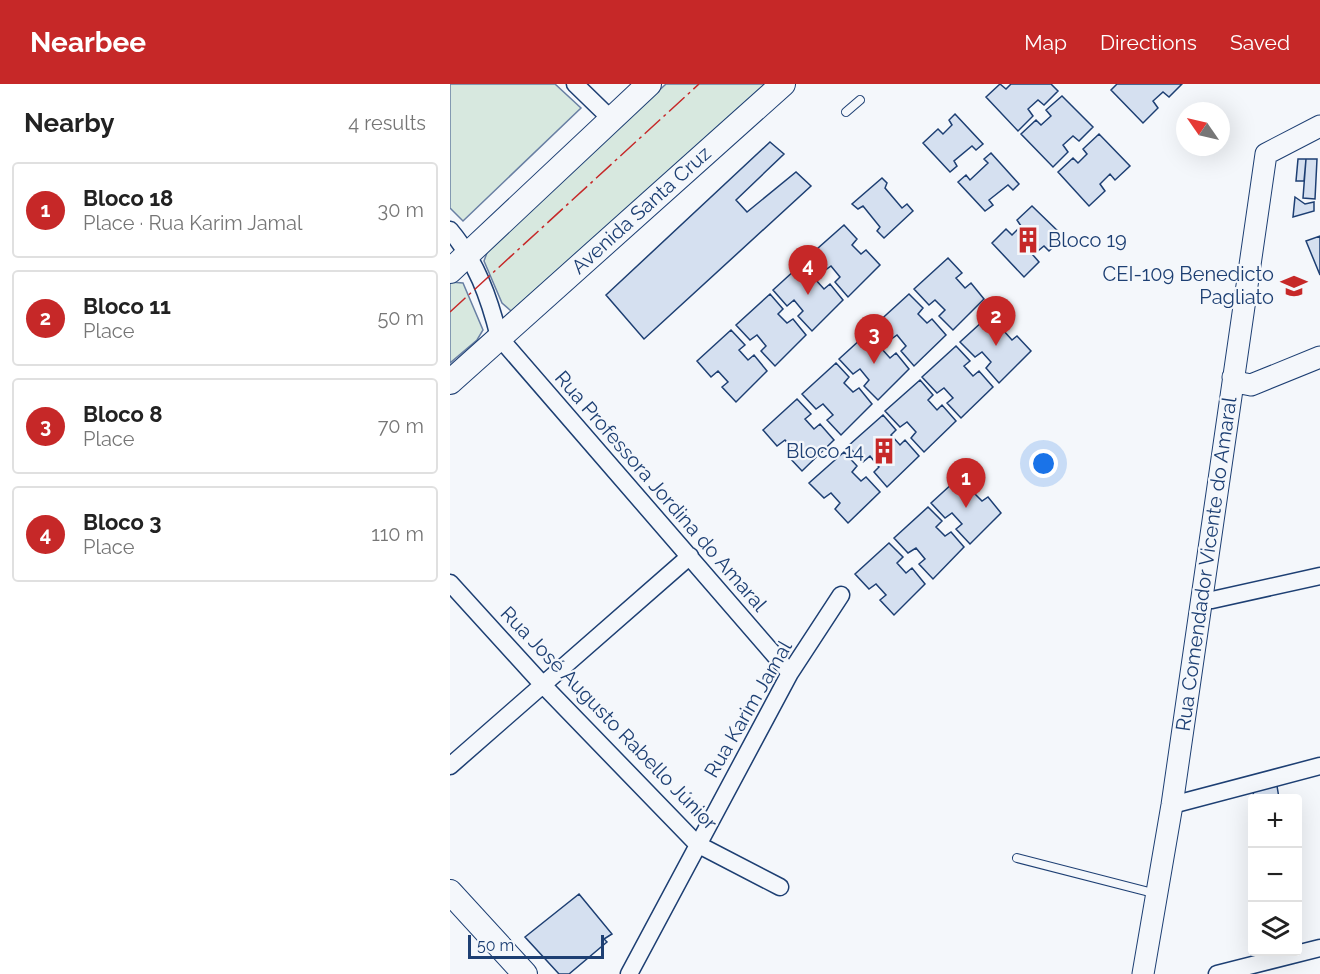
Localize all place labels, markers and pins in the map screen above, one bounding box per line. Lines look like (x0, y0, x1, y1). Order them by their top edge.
building icon: Bloco 19 (1013, 225, 1043, 255)
place label: Bloco 19 (1048, 228, 1127, 252)
pin: 4 (788, 246, 828, 295)
place label: CEI-109 Benedicto Pagliato (1103, 262, 1274, 309)
school or university icon: CEI-109 Benedicto Pagliato (1279, 271, 1309, 301)
pin: 2 (976, 296, 1016, 346)
pin: 3 (854, 314, 894, 364)
building icon: Bloco 14 (869, 436, 899, 466)
place label: Bloco 14 (786, 439, 864, 463)
pin: 1 (946, 458, 986, 508)

